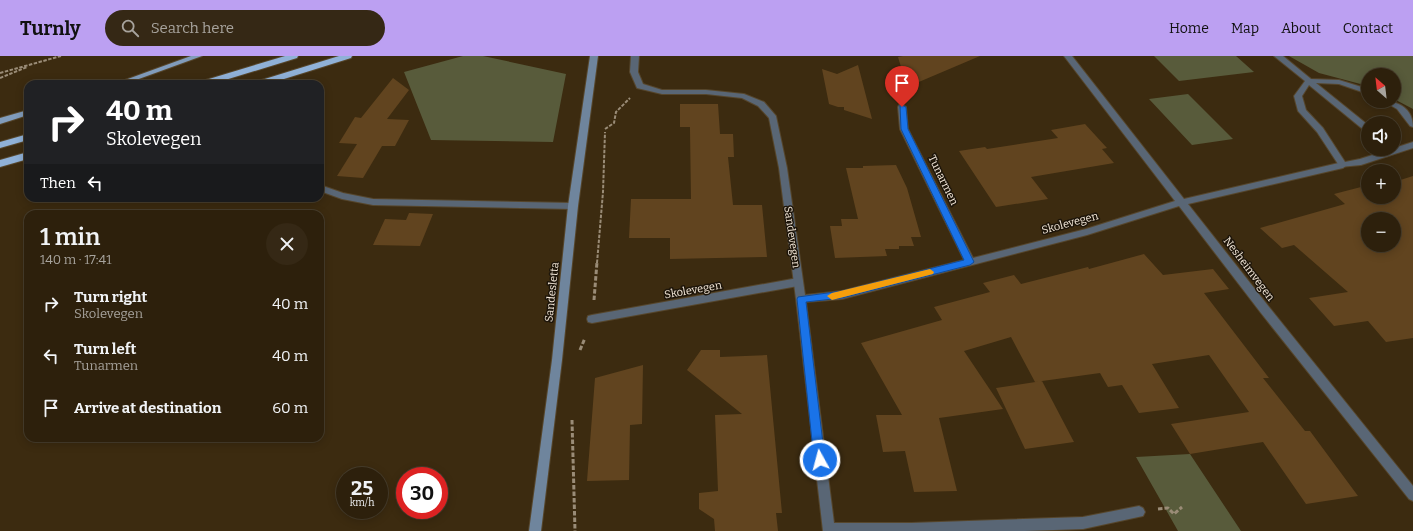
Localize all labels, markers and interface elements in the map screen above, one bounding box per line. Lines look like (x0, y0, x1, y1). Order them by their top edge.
search box (105, 10, 385, 46)
text: Turnly (20, 17, 81, 40)
icon: search (119, 17, 141, 39)
text: Search here (151, 19, 234, 37)
text: Home (1169, 20, 1209, 37)
text: Map (1231, 20, 1259, 37)
text: About (1281, 20, 1321, 37)
text: Contact (1343, 20, 1393, 37)
pin (885, 66, 919, 107)
north arrow (1361, 68, 1401, 108)
map controls (1361, 68, 1401, 252)
icon: arrive (891, 72, 913, 94)
text: 40 m (106, 94, 173, 127)
icon: right (40, 96, 92, 148)
button: sound (1361, 116, 1401, 156)
text: Skolevegen (106, 128, 201, 150)
street label: Tunarmen (925, 153, 961, 207)
button: + (1361, 164, 1401, 204)
icon: left (84, 172, 106, 194)
text: Then (40, 174, 76, 192)
street label: Sandevegen (781, 205, 803, 269)
street label: Skolevegen (1040, 209, 1100, 237)
button: − (1361, 212, 1401, 252)
text: 1 min (40, 223, 100, 251)
button: close (266, 223, 308, 265)
street label: Nesheimvegen (1221, 234, 1277, 304)
text: 140 m · 17:41 (40, 252, 111, 267)
street label: Sandesletta (542, 261, 562, 323)
street label: Skolevegen (663, 279, 723, 301)
text: Turn right (74, 288, 147, 306)
icon: right (40, 293, 62, 315)
text: 40 m (272, 295, 308, 313)
text: Skolevegen (74, 306, 143, 321)
text: Turn left (74, 340, 136, 358)
icon: left (40, 345, 62, 367)
text: 40 m (272, 347, 308, 365)
text: Tunarmen (74, 358, 138, 373)
icon: arrive (40, 397, 62, 419)
text: Arrive at destination (74, 399, 221, 417)
text: 60 m (272, 399, 308, 417)
position arrow (799, 439, 841, 481)
speed limit sign: 30 (396, 467, 448, 519)
text: 25 (351, 476, 373, 500)
text: km/h (350, 497, 374, 509)

